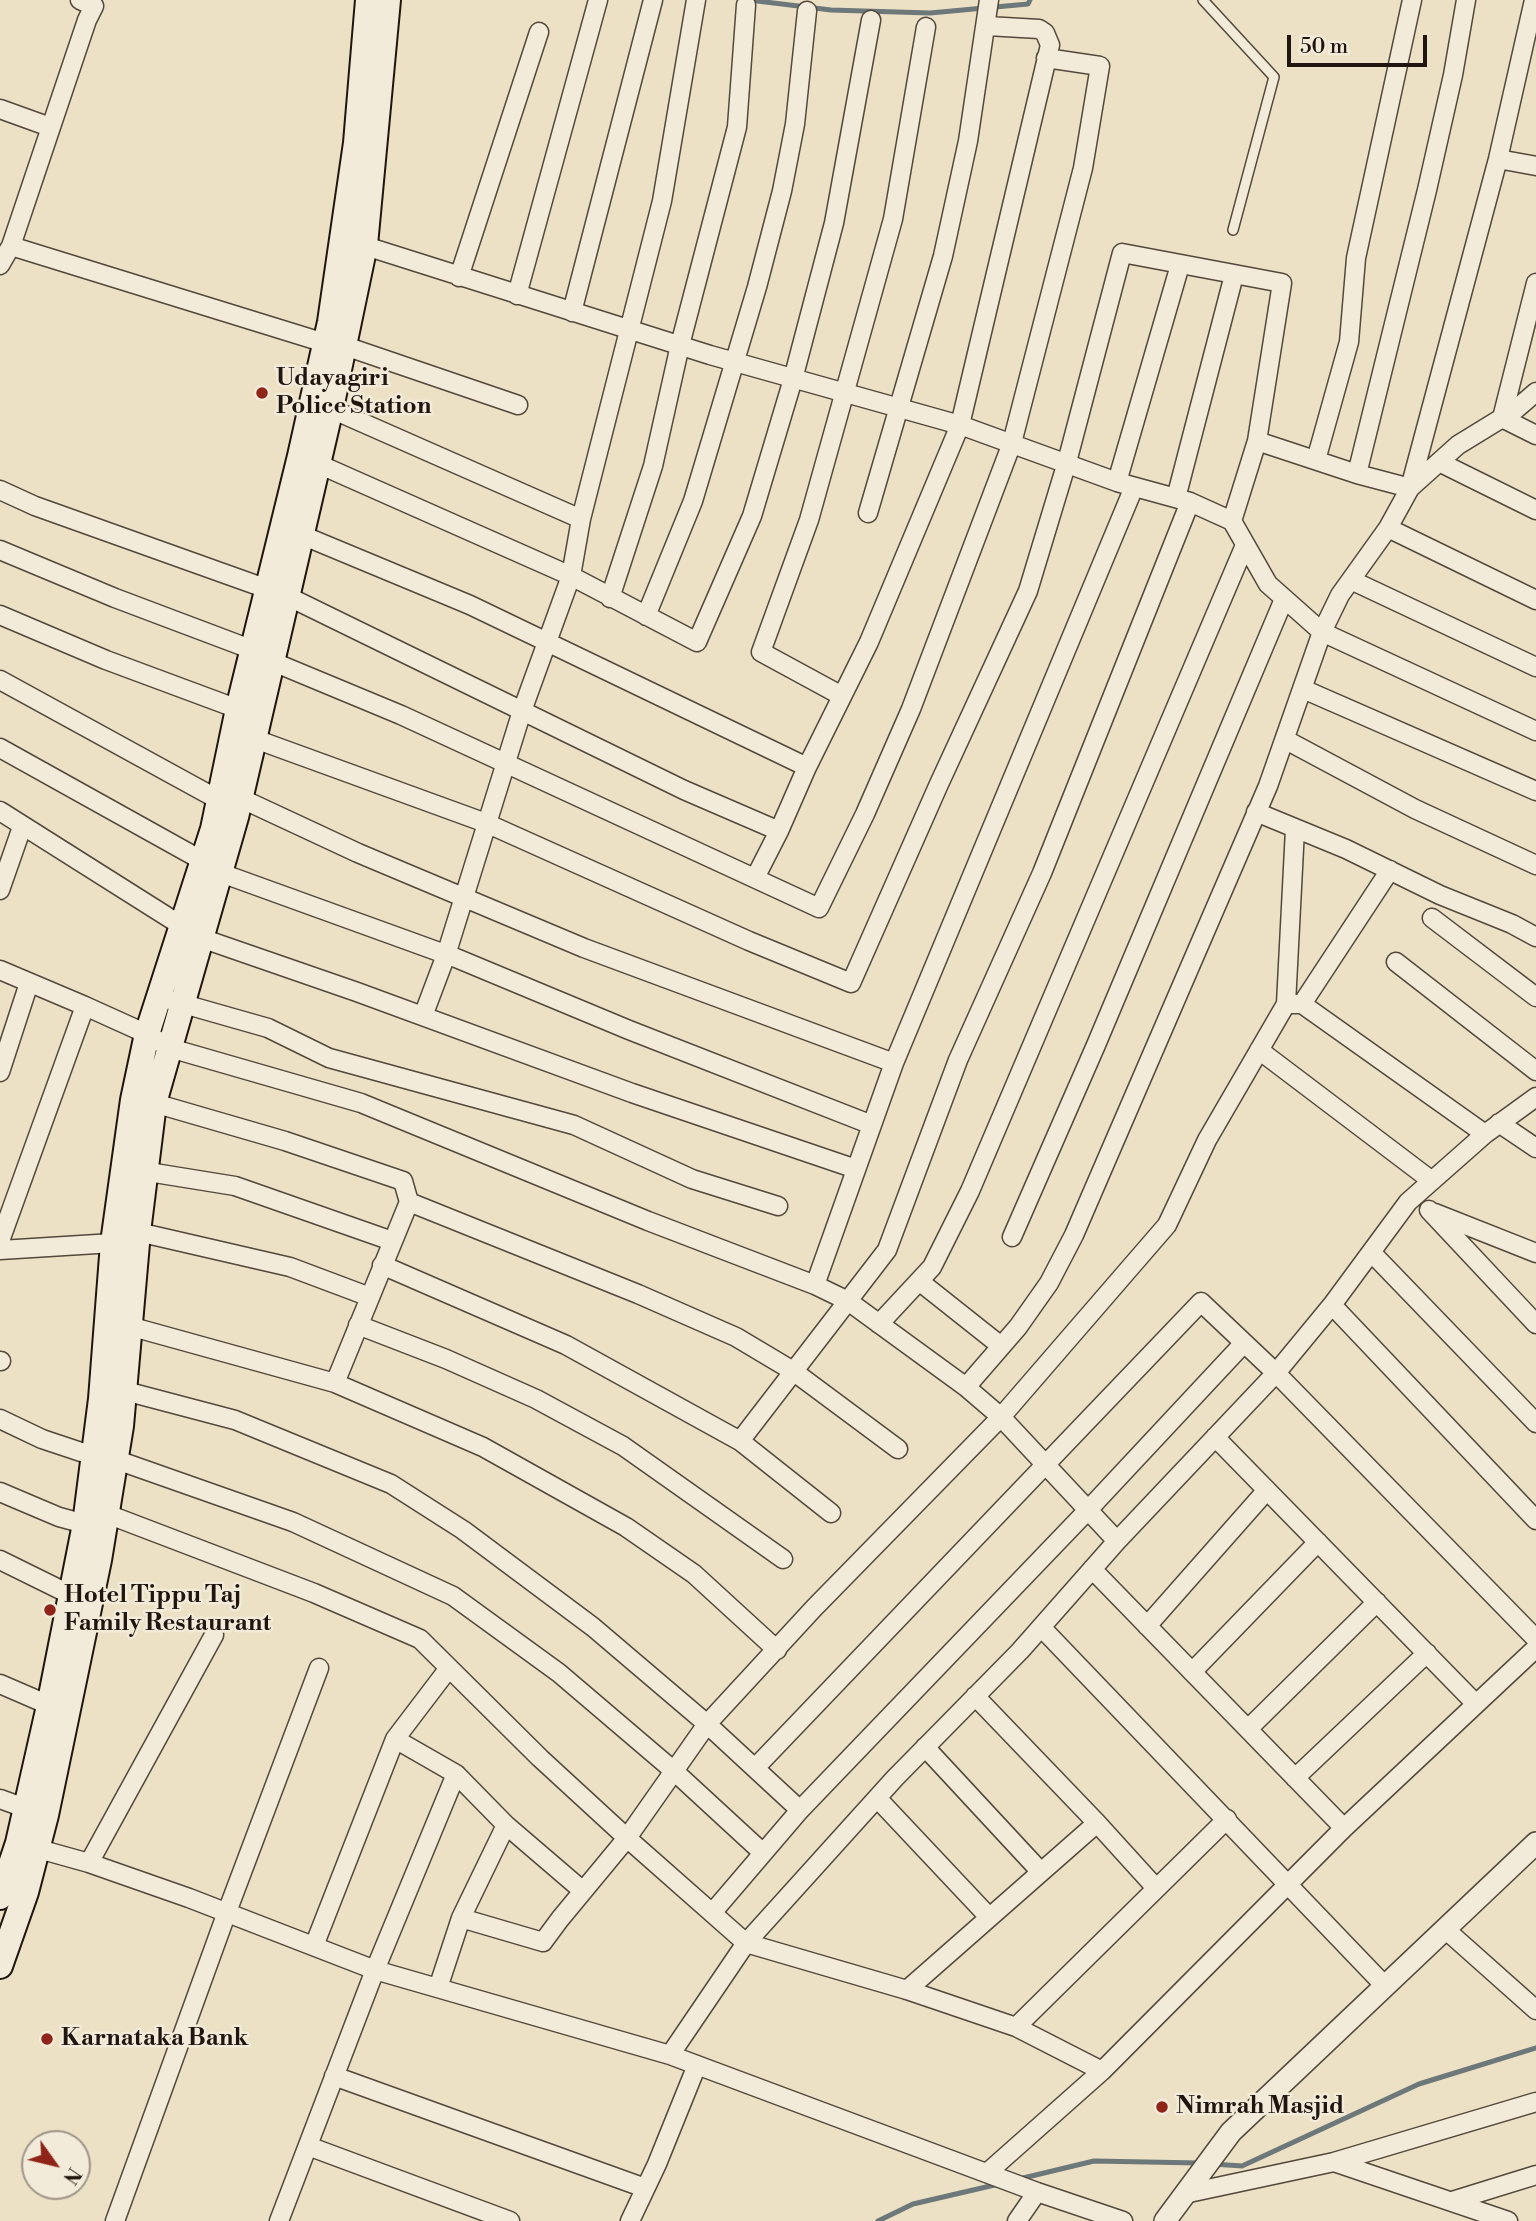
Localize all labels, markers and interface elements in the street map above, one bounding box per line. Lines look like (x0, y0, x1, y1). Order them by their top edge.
scale bar (1291, 21, 1431, 65)
text: 50 m (1300, 34, 1348, 60)
place label: Udayagiri Police Station (276, 365, 431, 421)
marker: Udayagiri Police Station (254, 385, 270, 401)
place label: Hotel Tippu Taj Family Restaurant (64, 1582, 271, 1638)
marker: Hotel Tippu Taj Family Restaurant (42, 1602, 58, 1618)
place label: Karnataka Bank (61, 2025, 248, 2053)
marker: Karnataka Bank (39, 2031, 55, 2047)
place label: Nimrah Masjid (1176, 2093, 1344, 2121)
marker: Nimrah Masjid (1154, 2099, 1170, 2115)
north arrow (21, 2130, 91, 2200)
text: N (58, 2163, 86, 2189)

